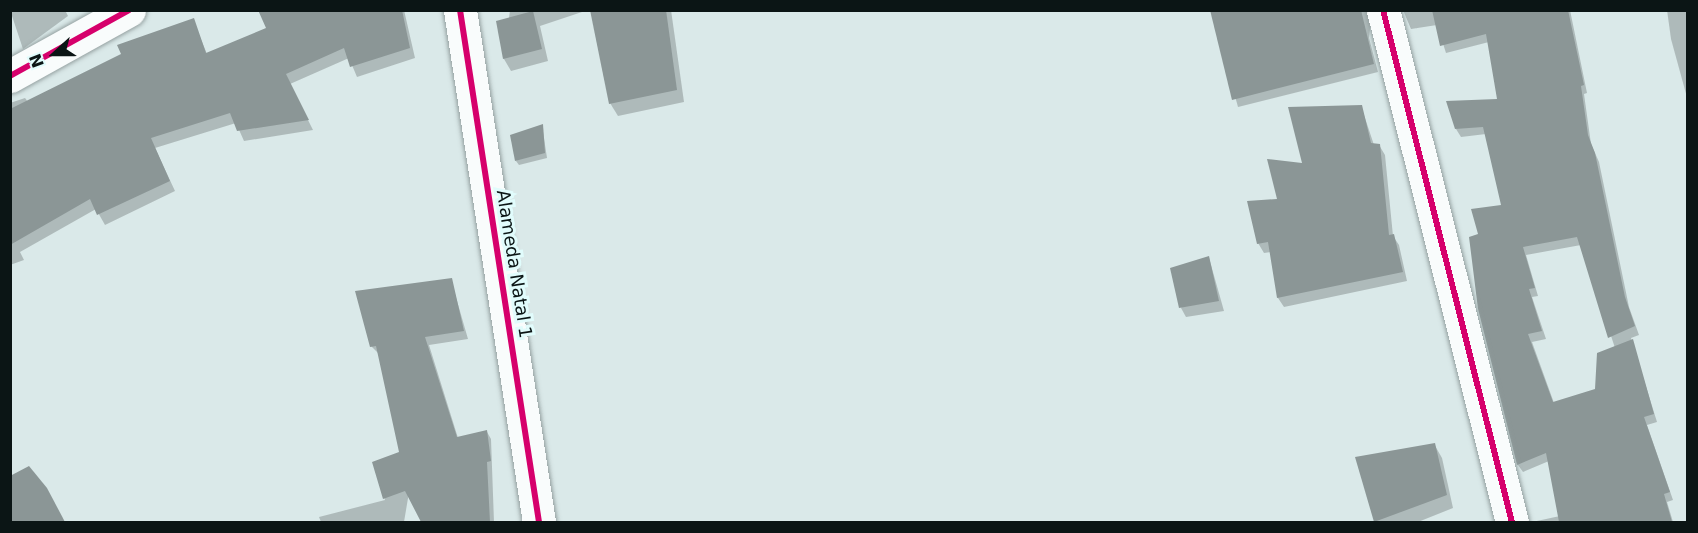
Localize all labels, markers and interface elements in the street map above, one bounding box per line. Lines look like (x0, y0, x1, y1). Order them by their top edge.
north arrow (24, 24, 84, 84)
text: N (25, 51, 48, 70)
street label: Alameda Natal 1 (492, 188, 536, 340)

